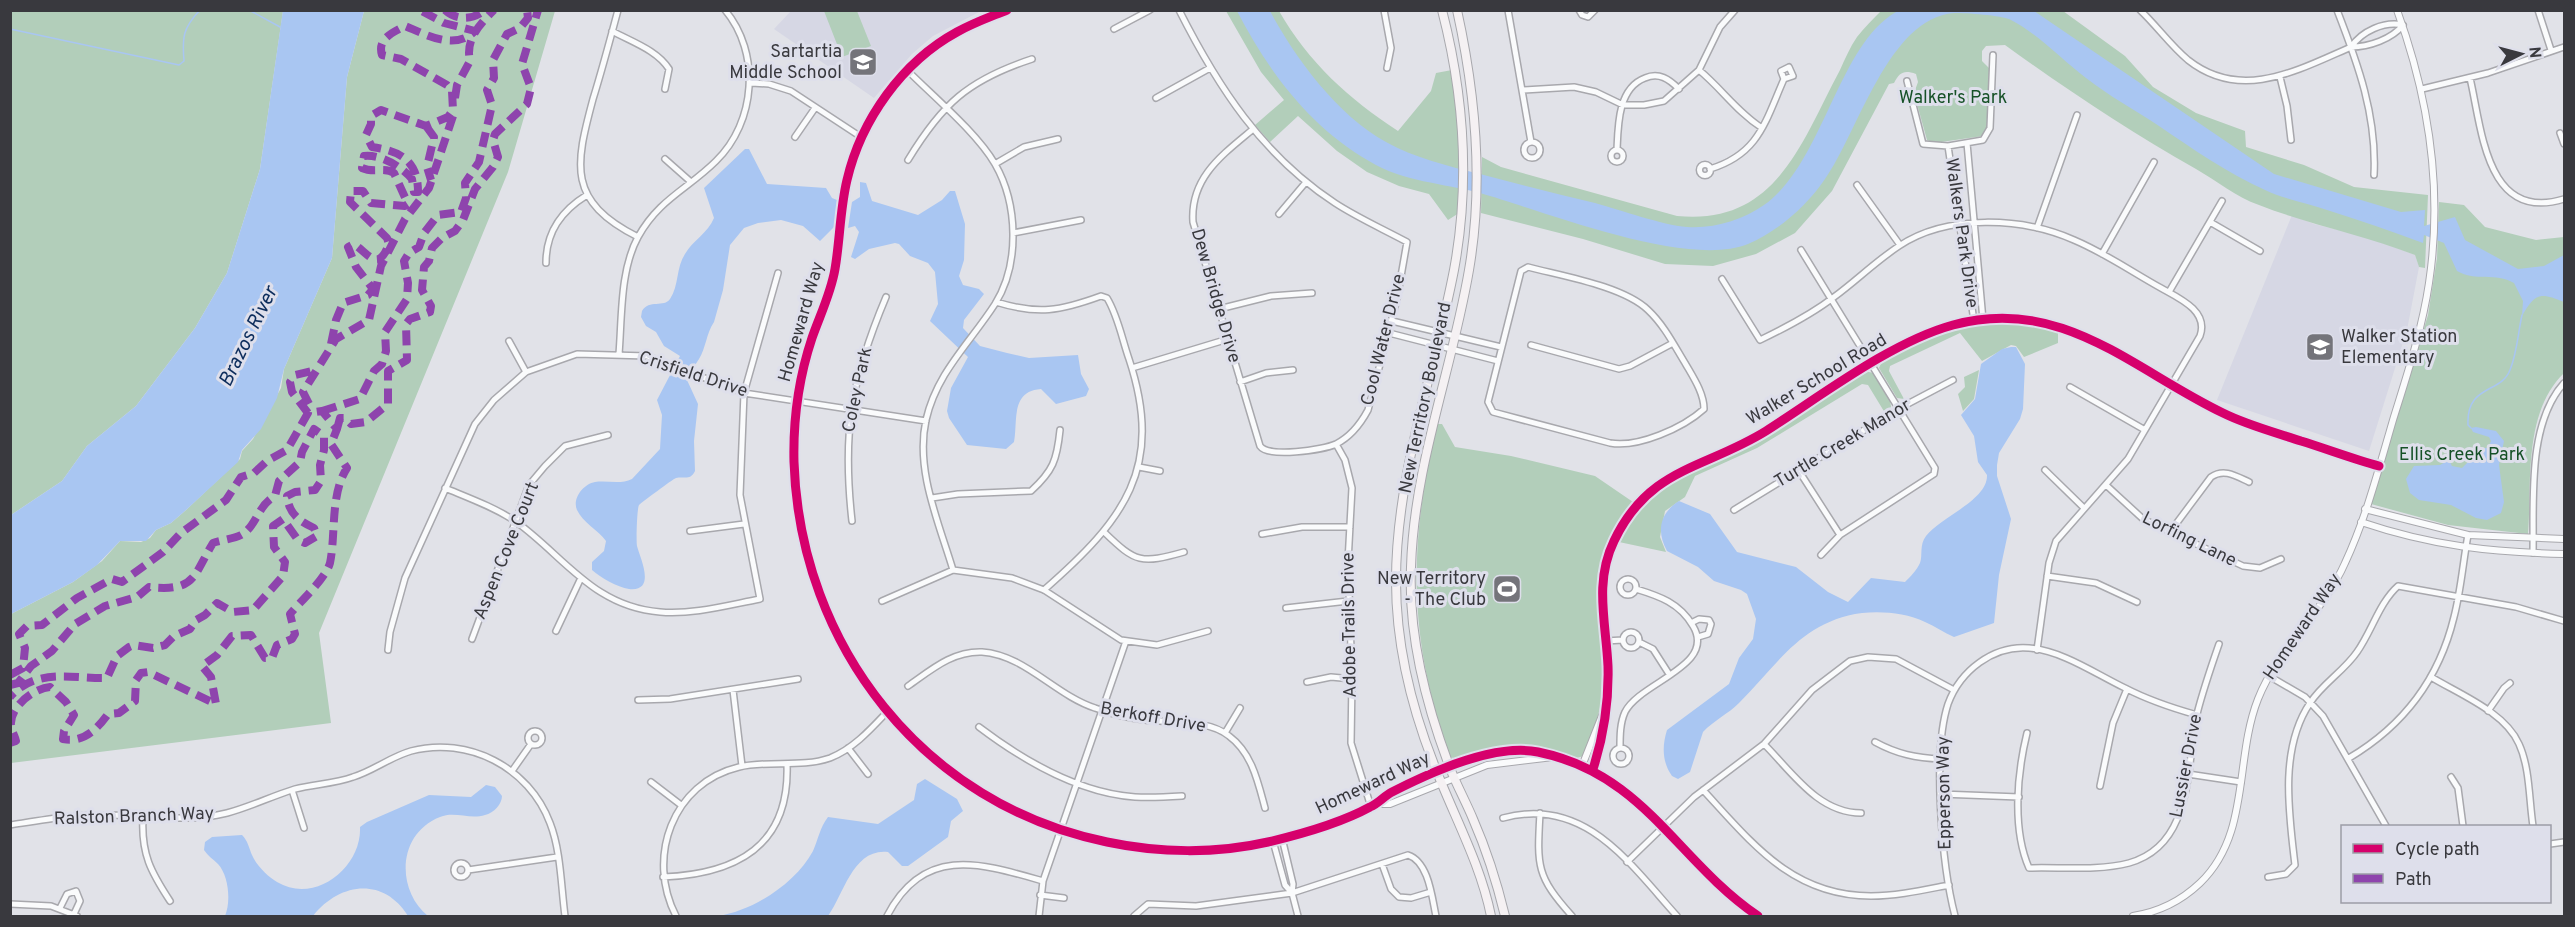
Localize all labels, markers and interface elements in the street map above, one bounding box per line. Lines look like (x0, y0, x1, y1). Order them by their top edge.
north arrow (2491, 24, 2551, 84)
place label: Sartartia Middle School (729, 41, 842, 85)
school or university icon: Sartartia Middle School (847, 46, 879, 78)
text: N (2523, 46, 2544, 59)
park label: Walker's Park (1899, 87, 2007, 110)
street label: Walkers Park Drive (1939, 157, 1983, 309)
street label: Dew Bridge Drive (1185, 226, 1245, 366)
street label: Homeward Way (774, 259, 830, 385)
street label: Cool Water Drive (1357, 272, 1411, 408)
water label: Brazos River (213, 281, 285, 392)
street label: New Territory Boulevard (1395, 300, 1457, 496)
place label: Walker Station Elementary (2341, 326, 2458, 370)
street label: Walker School Road (1743, 329, 1891, 431)
school or university icon: Walker Station Elementary (2304, 331, 2336, 363)
street label: Coley Park (838, 345, 878, 435)
street label: Crisfield Drive (636, 347, 750, 403)
street label: Turtle Creek Manor (1771, 394, 1915, 494)
park label: Ellis Creek Park (2399, 444, 2525, 467)
street label: Aspen Cove Court (469, 479, 545, 623)
street label: Lorfing Lane (2138, 507, 2240, 573)
street label: Adobe Trails Drive (1337, 552, 1363, 698)
place label: New Territory - The Club (1377, 568, 1486, 612)
street label: Homeward Way (2259, 569, 2347, 685)
sports icon: New Territory - The Club (1491, 573, 1523, 605)
street label: Berkoff Drive (1098, 697, 1208, 739)
street label: Lussier Drive (2166, 712, 2208, 820)
street label: Epperson Way (1933, 736, 1957, 850)
street label: Homeward Way (1312, 747, 1434, 821)
street label: Ralston Branch Way (53, 803, 215, 831)
legend (2341, 825, 2551, 903)
text: Cycle path (2395, 839, 2480, 862)
text: Path (2395, 869, 2432, 892)

